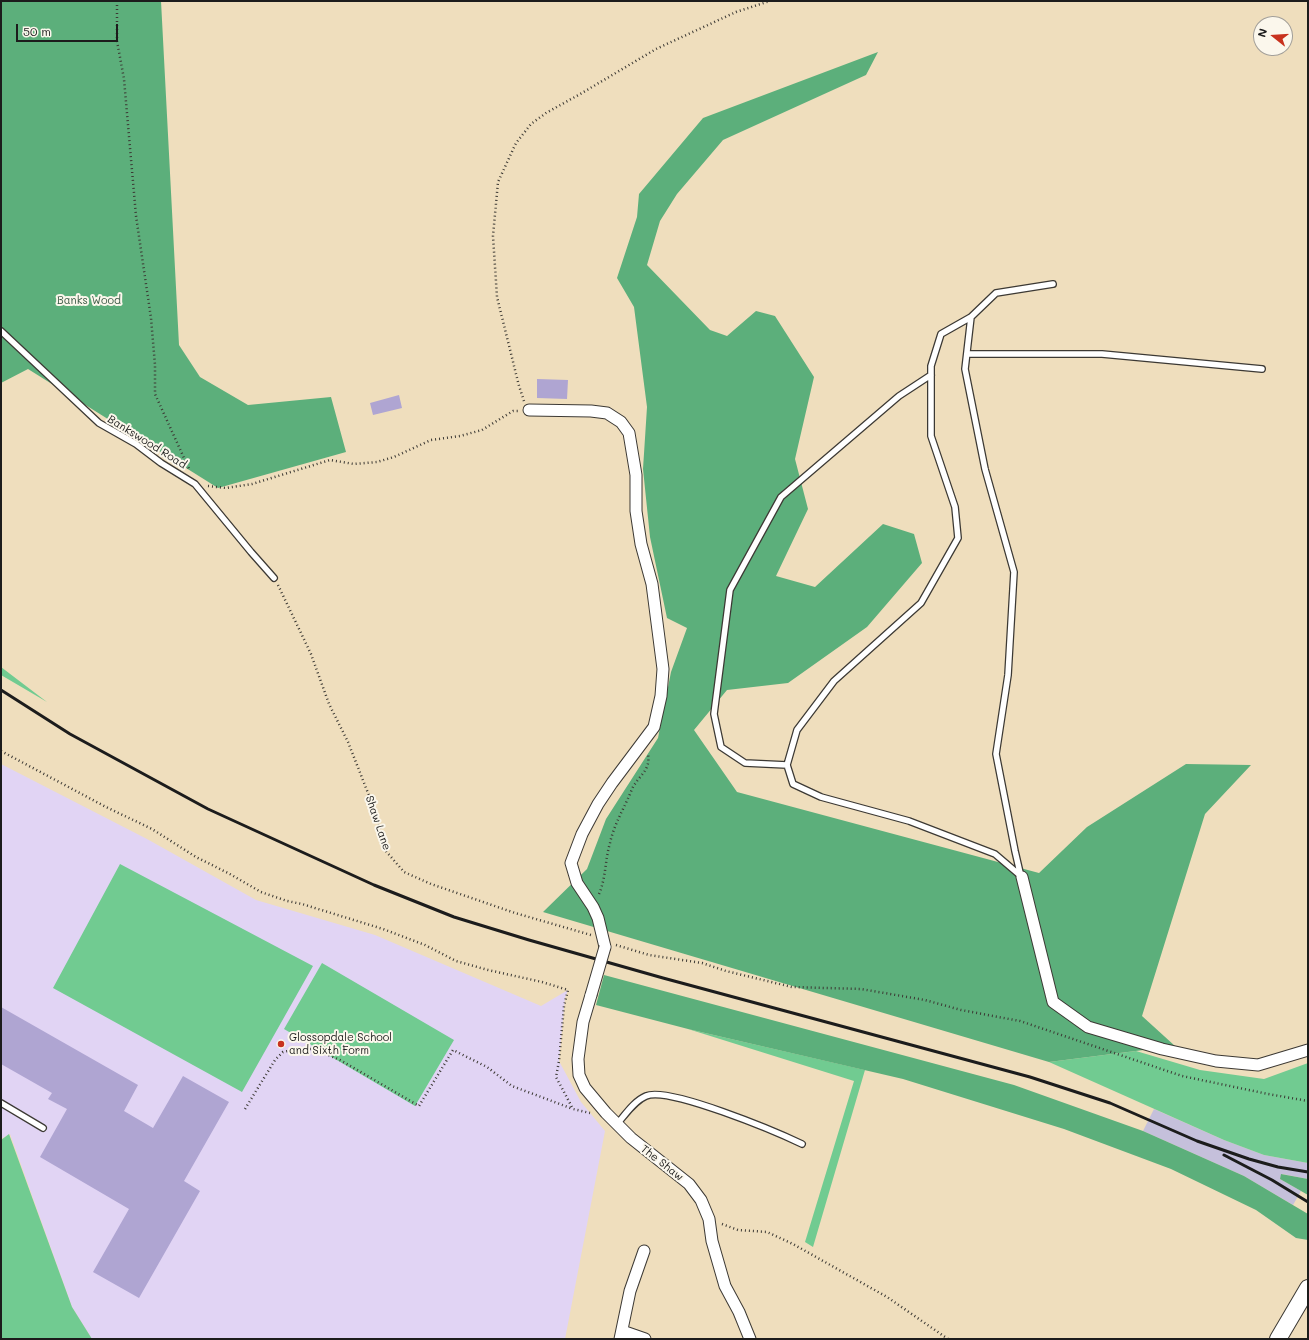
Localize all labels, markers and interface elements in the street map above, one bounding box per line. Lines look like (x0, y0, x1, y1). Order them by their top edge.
scale bar (18, 16, 120, 42)
north arrow (1253, 16, 1293, 56)
text: 50 m (23, 23, 51, 39)
text: N (1254, 26, 1270, 39)
park label: Banks Wood (57, 294, 121, 308)
street label: Bankswood Road (105, 412, 189, 472)
street label: Shaw Lane (363, 794, 393, 852)
place label: Glossopdale School and Sixth Form (289, 1031, 392, 1057)
marker: Glossopdale School and Sixth Form (276, 1039, 286, 1049)
street label: The Shaw (638, 1142, 686, 1184)

